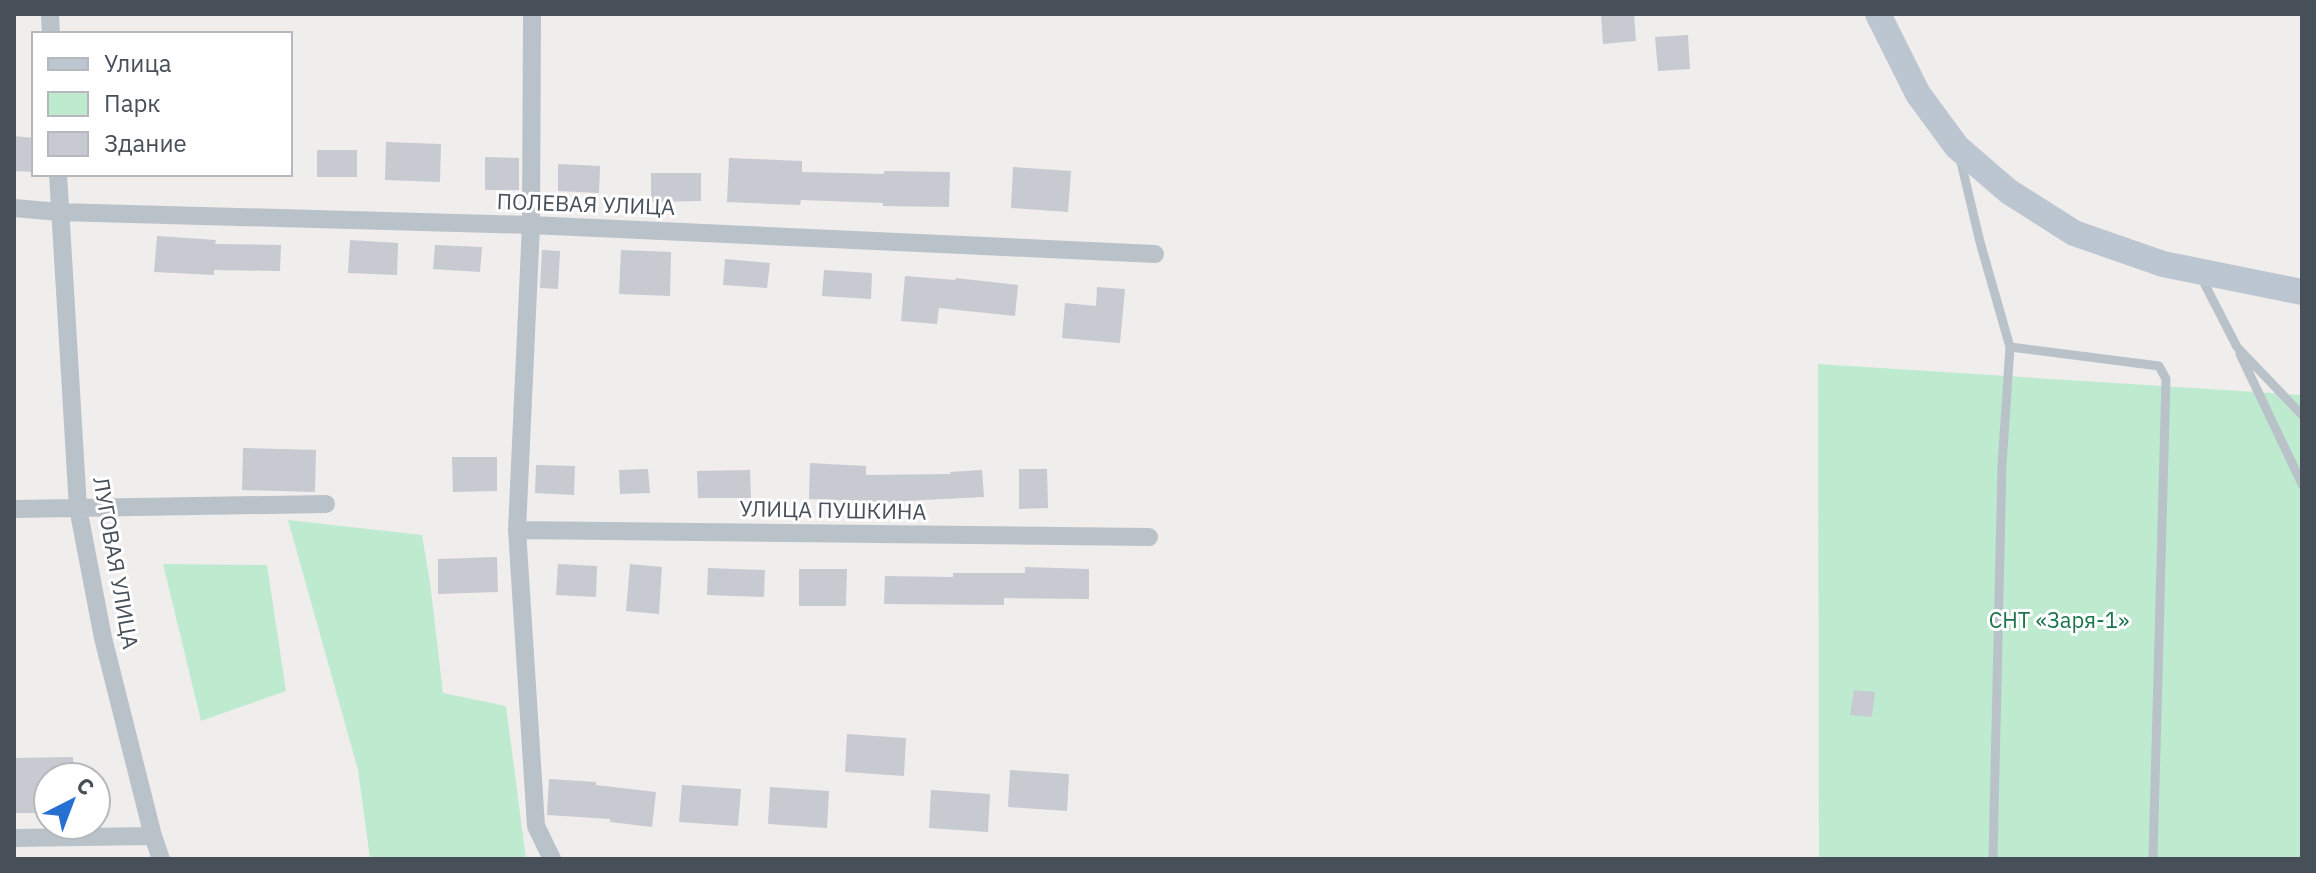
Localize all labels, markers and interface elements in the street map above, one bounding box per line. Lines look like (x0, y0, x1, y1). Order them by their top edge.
legend (32, 32, 292, 176)
text: Улица (104, 47, 172, 79)
text: Парк (104, 87, 161, 119)
text: Здание (104, 127, 187, 159)
street label: ПОЛЕВАЯ УЛИЦА (496, 186, 676, 221)
street label: ЛУГОВАЯ УЛИЦА (87, 475, 146, 651)
street label: УЛИЦА ПУШКИНА (739, 493, 927, 526)
park label: СНТ «Заря-1» (1989, 605, 2129, 634)
north arrow (32, 761, 112, 841)
text: С (71, 770, 101, 801)

